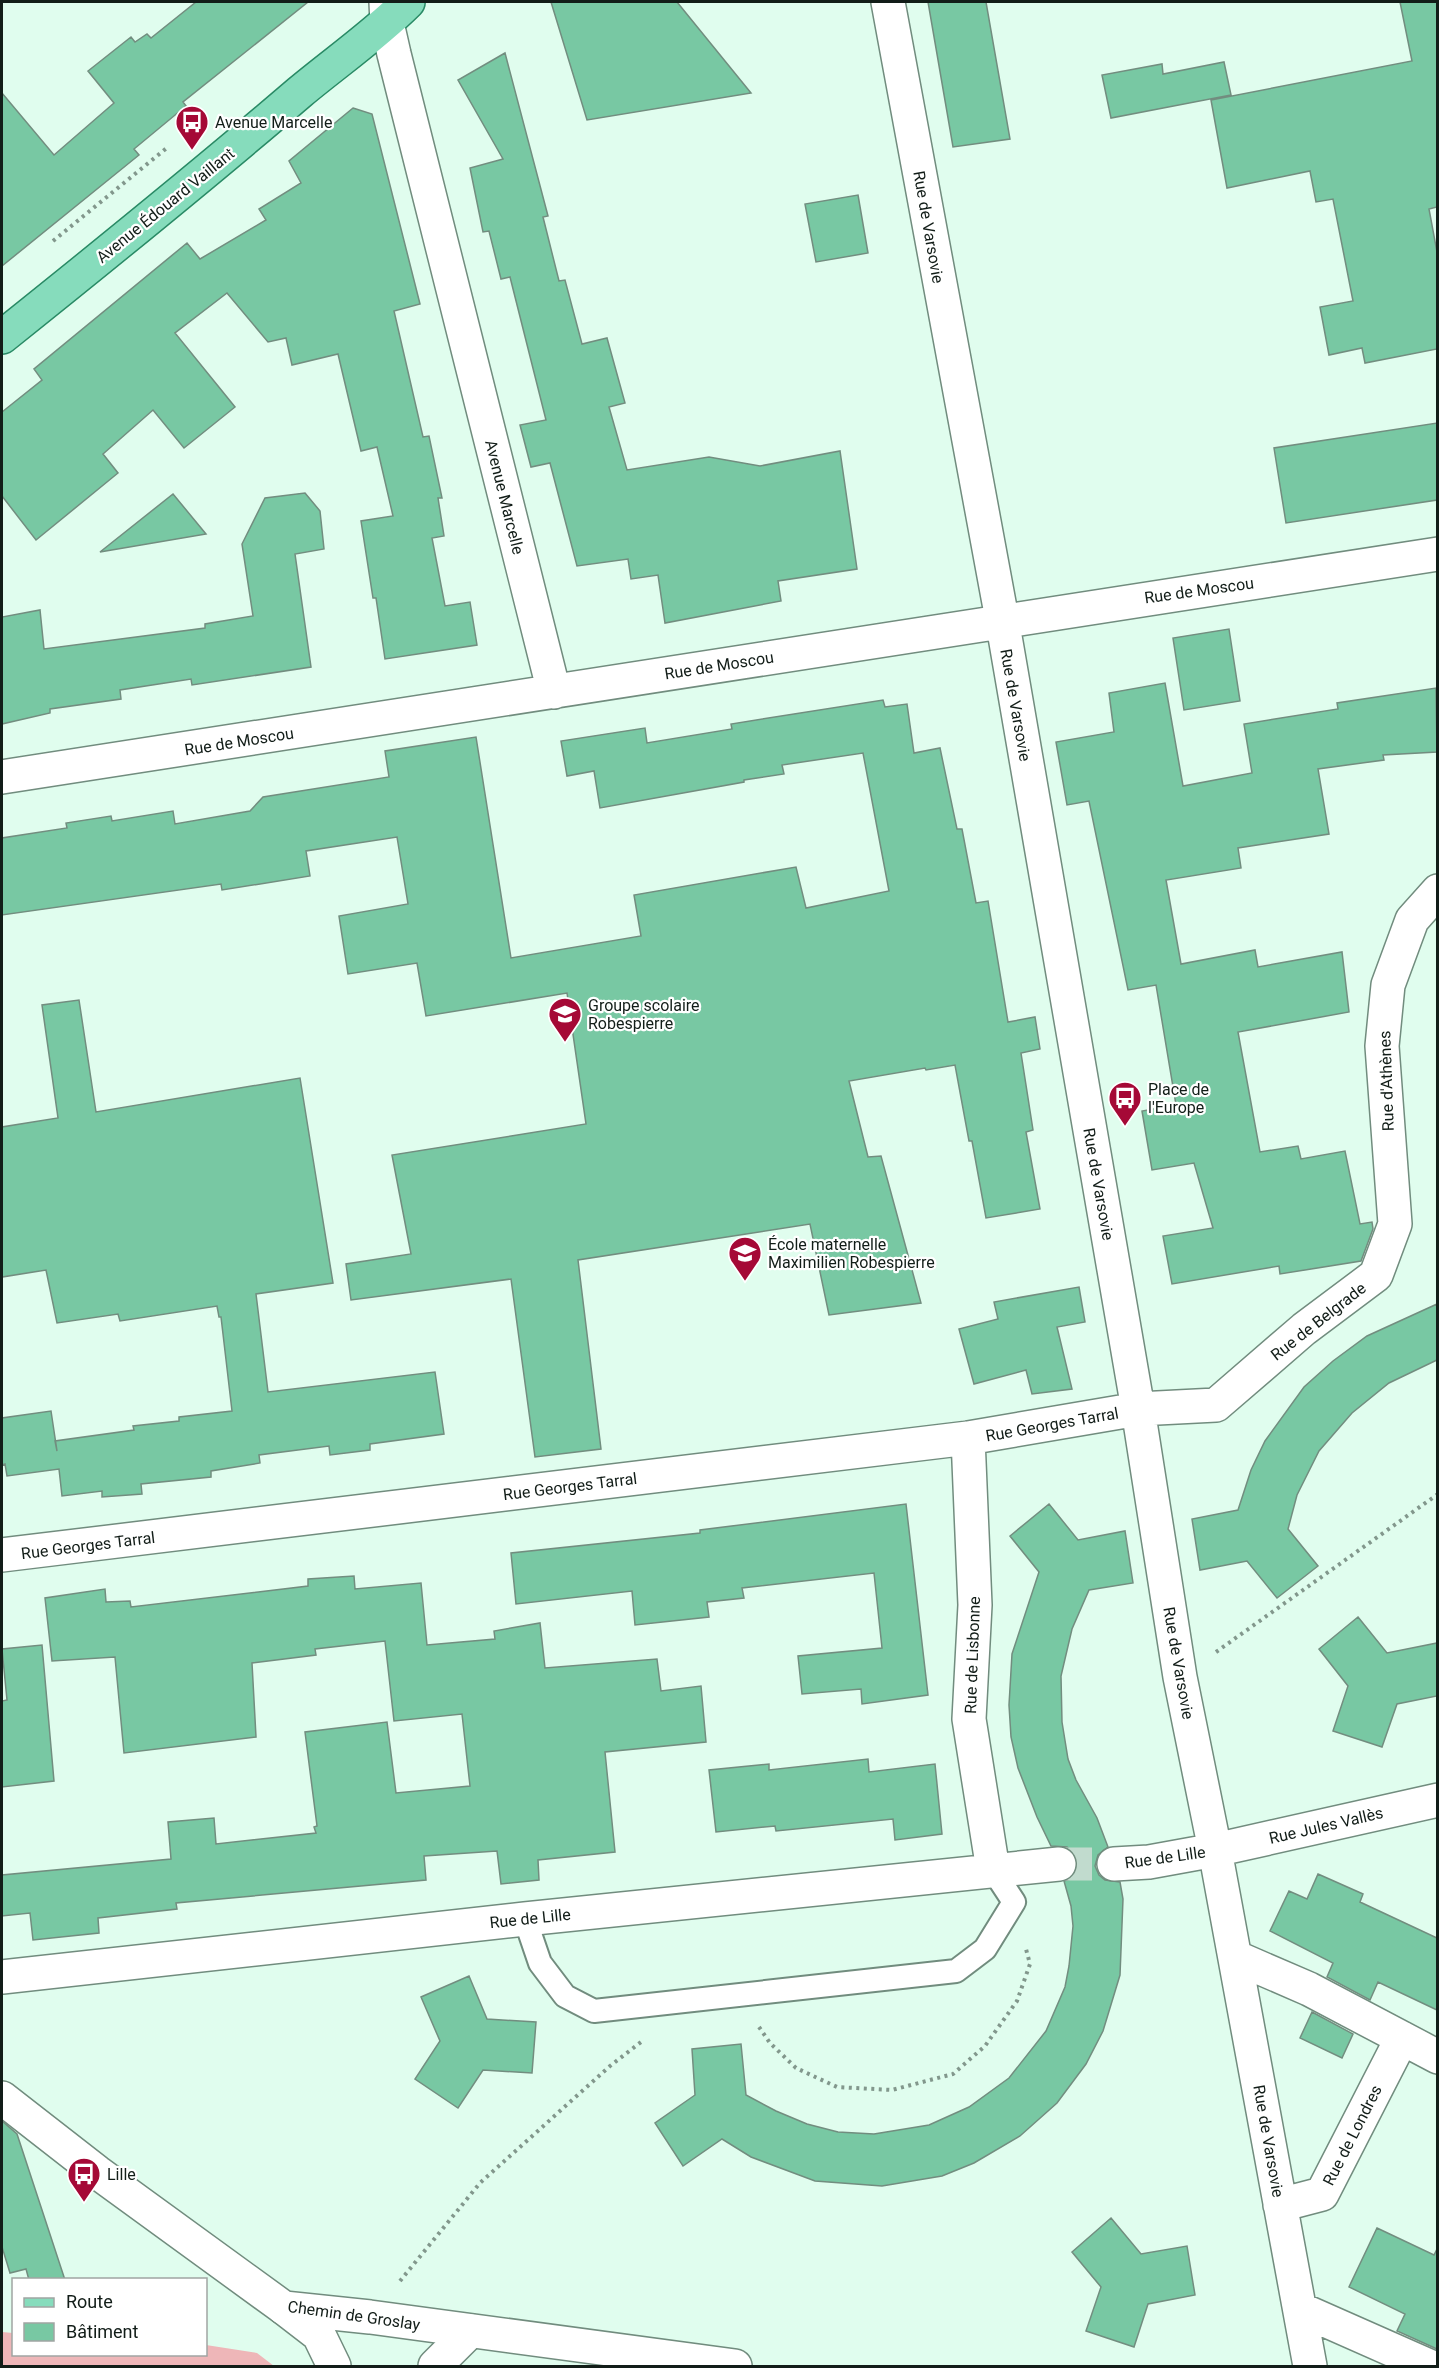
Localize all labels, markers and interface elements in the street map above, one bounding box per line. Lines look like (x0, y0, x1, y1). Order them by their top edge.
bus stop icon: Avenue Marcelle (174, 104, 210, 151)
place label: Avenue Marcelle (215, 113, 332, 132)
street label: Avenue Édouard Vaillant (92, 144, 238, 267)
street label: Rue de Varsovie (909, 169, 948, 285)
street label: Avenue Marcelle (481, 438, 528, 556)
street label: Rue de Moscou (1143, 573, 1255, 608)
street label: Rue de Moscou (663, 647, 775, 684)
street label: Rue de Varsovie (996, 647, 1035, 763)
street label: Rue de Moscou (183, 723, 295, 760)
school or university icon: Groupe scolaire Robespierre (547, 996, 583, 1043)
place label: Groupe scolaire Robespierre (588, 996, 700, 1033)
street label: Rue d'Athènes (1375, 1030, 1398, 1132)
bus stop icon: Place de l'Europe (1107, 1080, 1143, 1127)
place label: Place de l'Europe (1148, 1080, 1209, 1117)
street label: Rue de Varsovie (1079, 1126, 1118, 1242)
school or university icon: École maternelle Maximilien Robespierre (727, 1235, 763, 1282)
place label: École maternelle Maximilien Robespierre (768, 1235, 935, 1272)
street label: Rue de Belgrade (1267, 1278, 1370, 1364)
street label: Rue Georges Tarral (984, 1403, 1120, 1446)
street label: Rue Georges Tarral (502, 1469, 638, 1504)
street label: Rue Georges Tarral (20, 1528, 156, 1563)
street label: Rue de Lisbonne (961, 1596, 984, 1714)
street label: Rue de Varsovie (1159, 1605, 1198, 1721)
street label: Rue Jules Vallès (1267, 1803, 1385, 1848)
street label: Rue de Lille (1123, 1842, 1207, 1873)
street label: Rue de Lille (489, 1905, 572, 1932)
street label: Rue de Londres (1319, 2082, 1386, 2189)
street label: Rue de Varsovie (1249, 2083, 1288, 2199)
bus stop icon: Lille (66, 2156, 102, 2203)
place label: Lille (107, 2165, 136, 2184)
legend (12, 2278, 207, 2356)
text: Route (66, 2291, 113, 2312)
street label: Chemin de Groslay (287, 2297, 422, 2334)
text: Bâtiment (66, 2321, 139, 2342)

